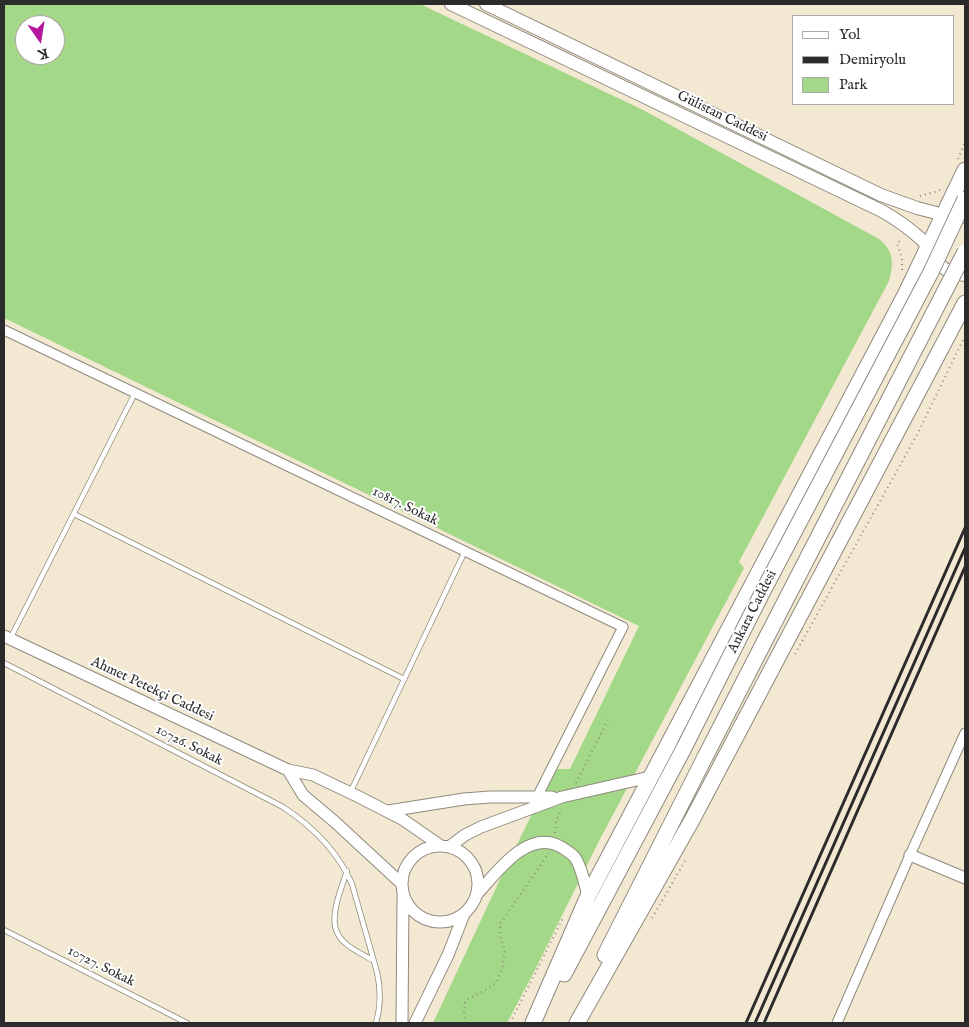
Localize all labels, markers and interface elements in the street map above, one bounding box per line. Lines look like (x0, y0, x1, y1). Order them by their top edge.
north arrow (15, 15, 65, 65)
legend (792, 15, 954, 105)
text: Yol (839, 25, 860, 44)
text: K (36, 44, 50, 64)
text: Demiryolu (839, 50, 906, 69)
text: Park (839, 75, 868, 94)
street label: Gülistan Caddesi (674, 88, 770, 146)
street label: 10817. Sokak (369, 484, 441, 530)
street label: Ankara Caddesi (725, 568, 781, 656)
street label: Ahmet Petekçi Caddesi (88, 654, 216, 726)
street label: 10726. Sokak (153, 722, 225, 770)
street label: 10727. Sokak (65, 943, 137, 991)

